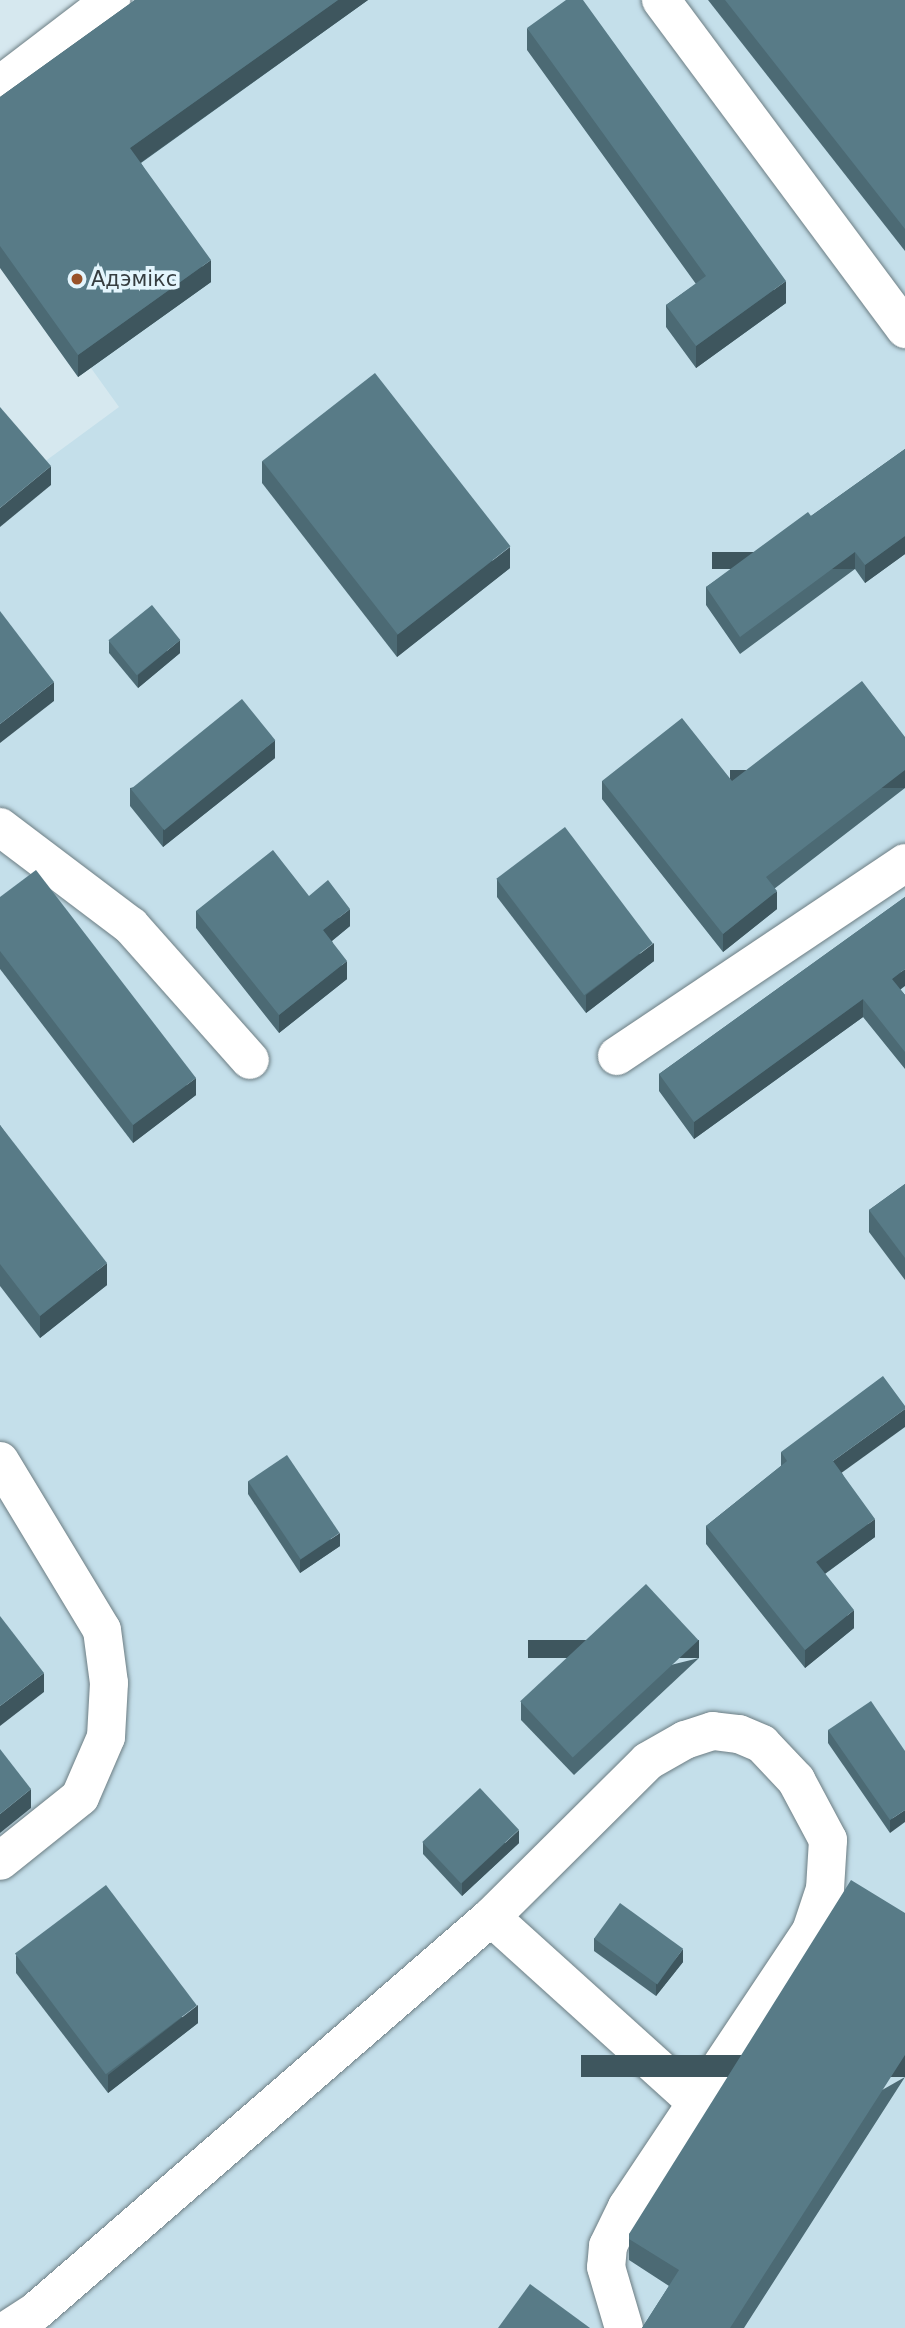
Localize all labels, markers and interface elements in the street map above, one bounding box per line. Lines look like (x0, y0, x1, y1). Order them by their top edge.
place label: Адэмікс (91, 266, 177, 292)
marker: Адэмікс (69, 271, 85, 287)

